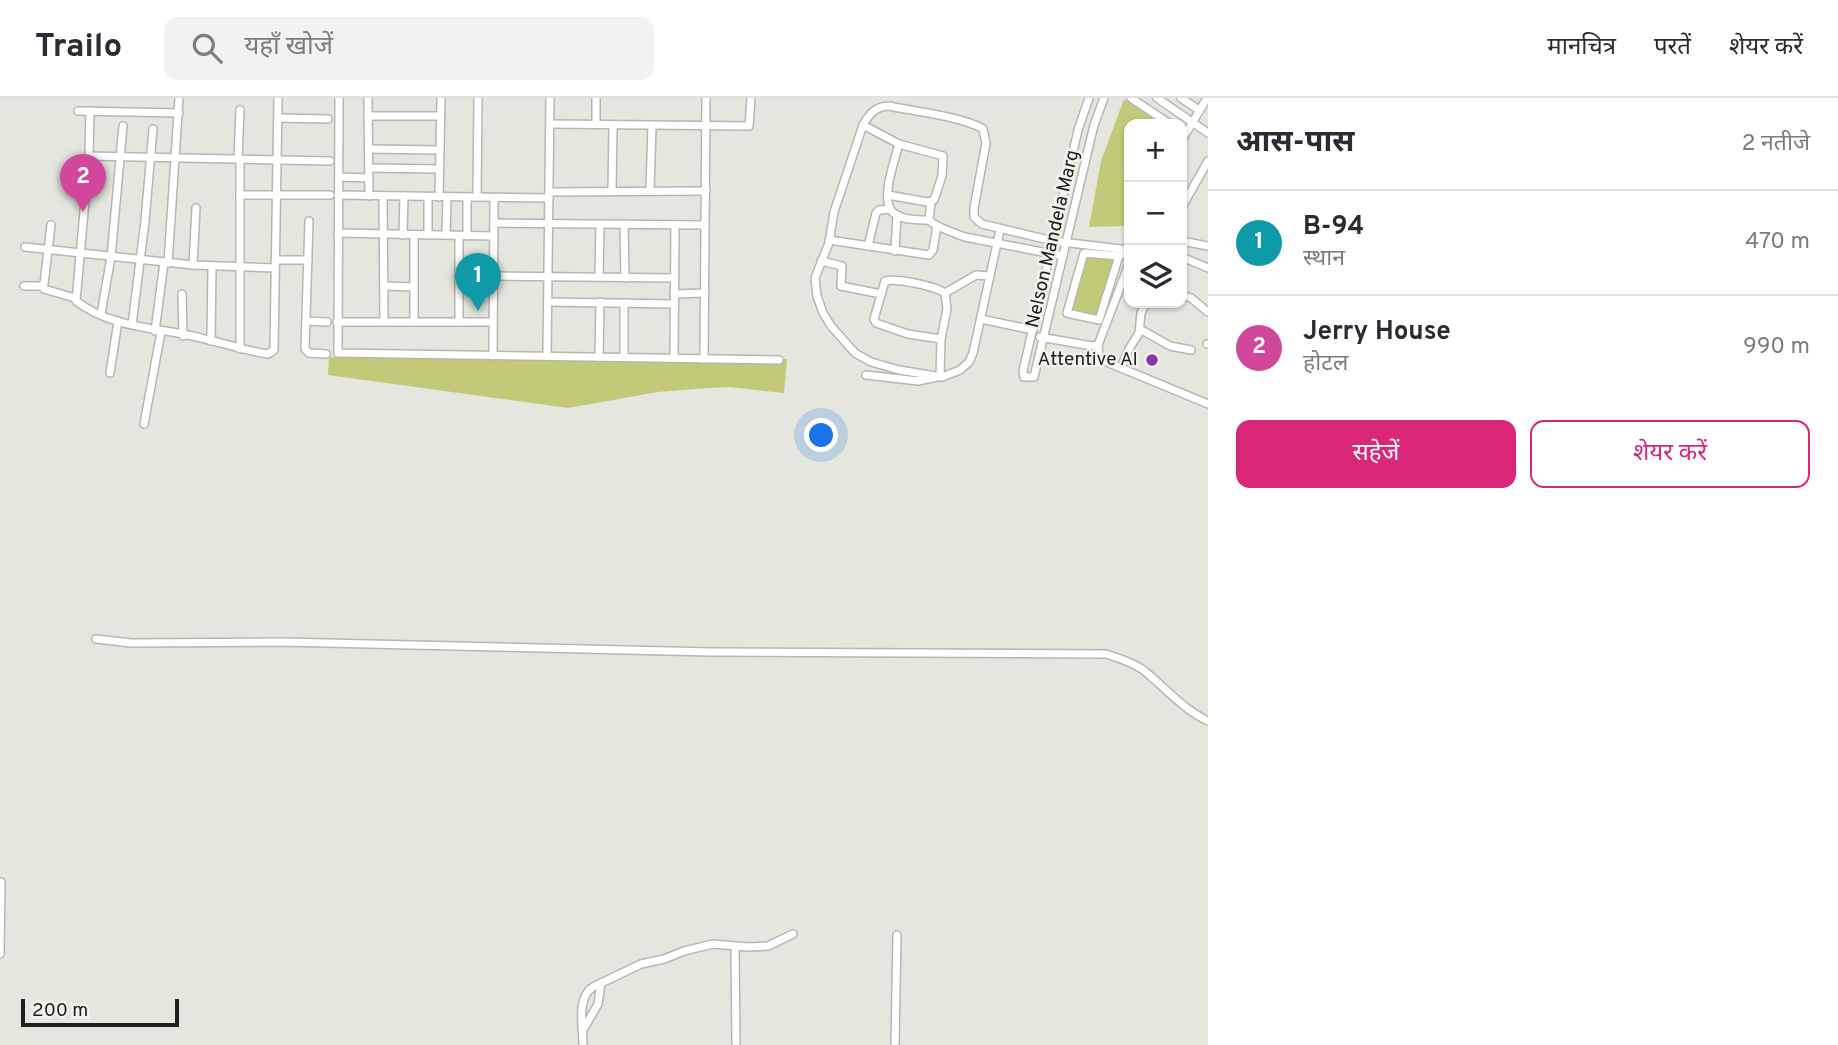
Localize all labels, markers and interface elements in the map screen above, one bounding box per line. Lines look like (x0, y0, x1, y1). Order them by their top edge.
search box (164, 17, 654, 80)
text: Trailo (35, 27, 122, 69)
icon: search (188, 29, 226, 67)
text: यहाँ खोजें (244, 31, 333, 64)
text: मानचित्र (1547, 33, 1616, 63)
text: परतें (1654, 33, 1691, 63)
text: शेयर करें (1729, 33, 1803, 63)
map controls (1124, 119, 1187, 308)
button: + (1124, 119, 1187, 182)
text: आस-पास (1236, 125, 1354, 162)
text: 2 नतीजे (1742, 130, 1810, 159)
street label: Nelson Mandela Marg (1021, 148, 1085, 330)
pin: 2 (60, 154, 106, 212)
button: − (1124, 182, 1187, 245)
text: B-94 (1303, 211, 1364, 244)
text: 1 (1254, 228, 1264, 257)
text: 470 m (1745, 228, 1810, 257)
button: layers (1124, 245, 1187, 308)
text: स्थान (1303, 245, 1345, 274)
pin: 1 (455, 253, 501, 311)
text: Jerry House (1303, 316, 1451, 349)
text: 2 (1252, 333, 1266, 362)
text: 990 m (1743, 333, 1810, 362)
place label: Attentive AI (1038, 348, 1138, 372)
text: होटल (1303, 350, 1348, 379)
marker: Attentive AI (1144, 352, 1160, 368)
your location (804, 418, 838, 452)
button: सहेजें (1236, 420, 1516, 488)
button: शेयर करें (1530, 420, 1810, 488)
scale bar (21, 996, 178, 1028)
text: 200 m (32, 999, 88, 1023)

